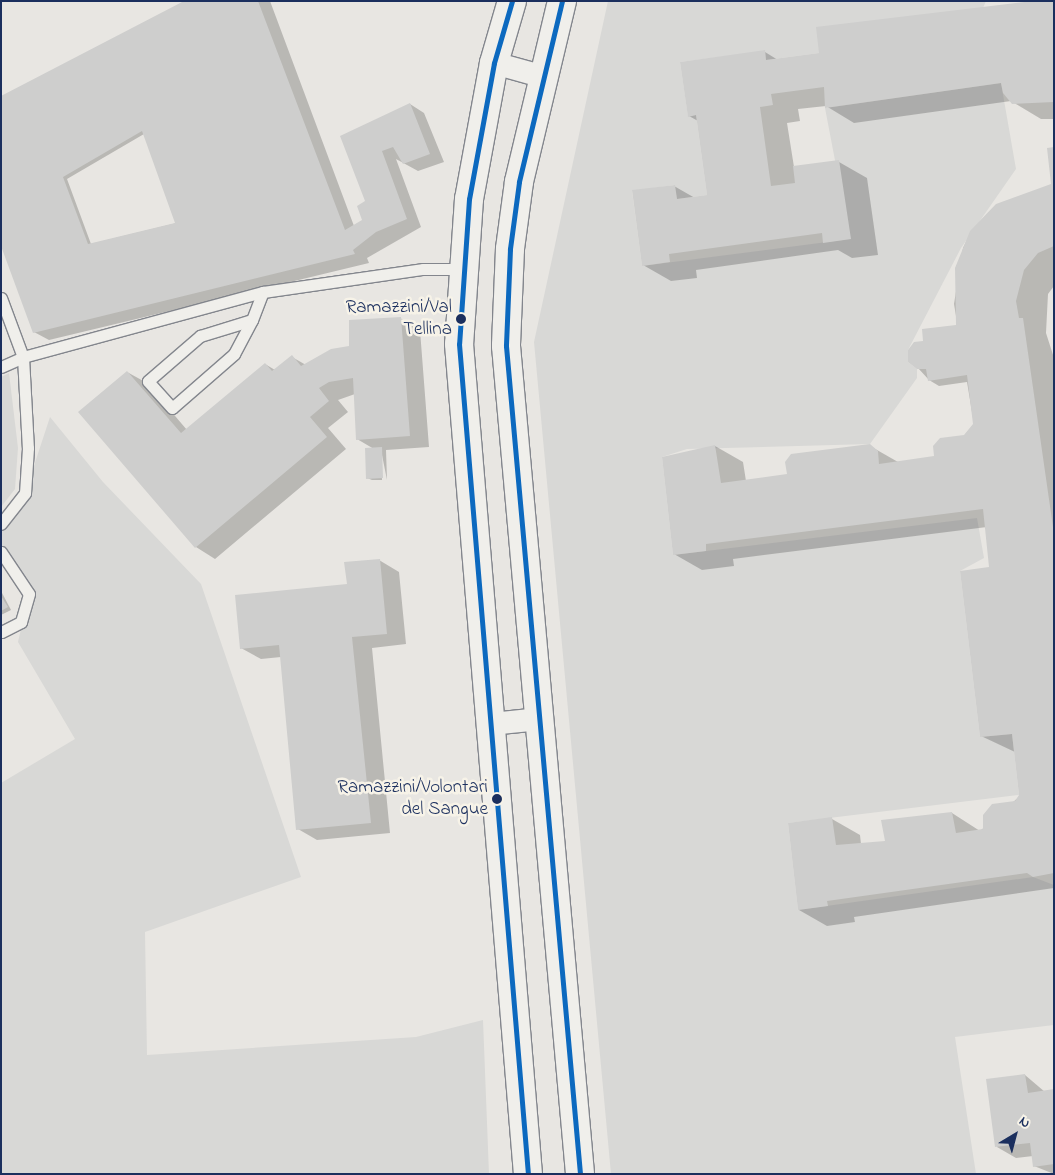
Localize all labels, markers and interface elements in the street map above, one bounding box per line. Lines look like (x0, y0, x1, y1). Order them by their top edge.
place label: Ramazzini/Val Tellina (346, 297, 452, 341)
marker: Ramazzini/Val Tellina (456, 314, 466, 324)
place label: Ramazzini/Volontari del Sangue (338, 777, 488, 821)
marker: Ramazzini/Volontari del Sangue (492, 794, 502, 804)
north arrow (990, 1110, 1040, 1160)
text: N (1014, 1111, 1034, 1134)

